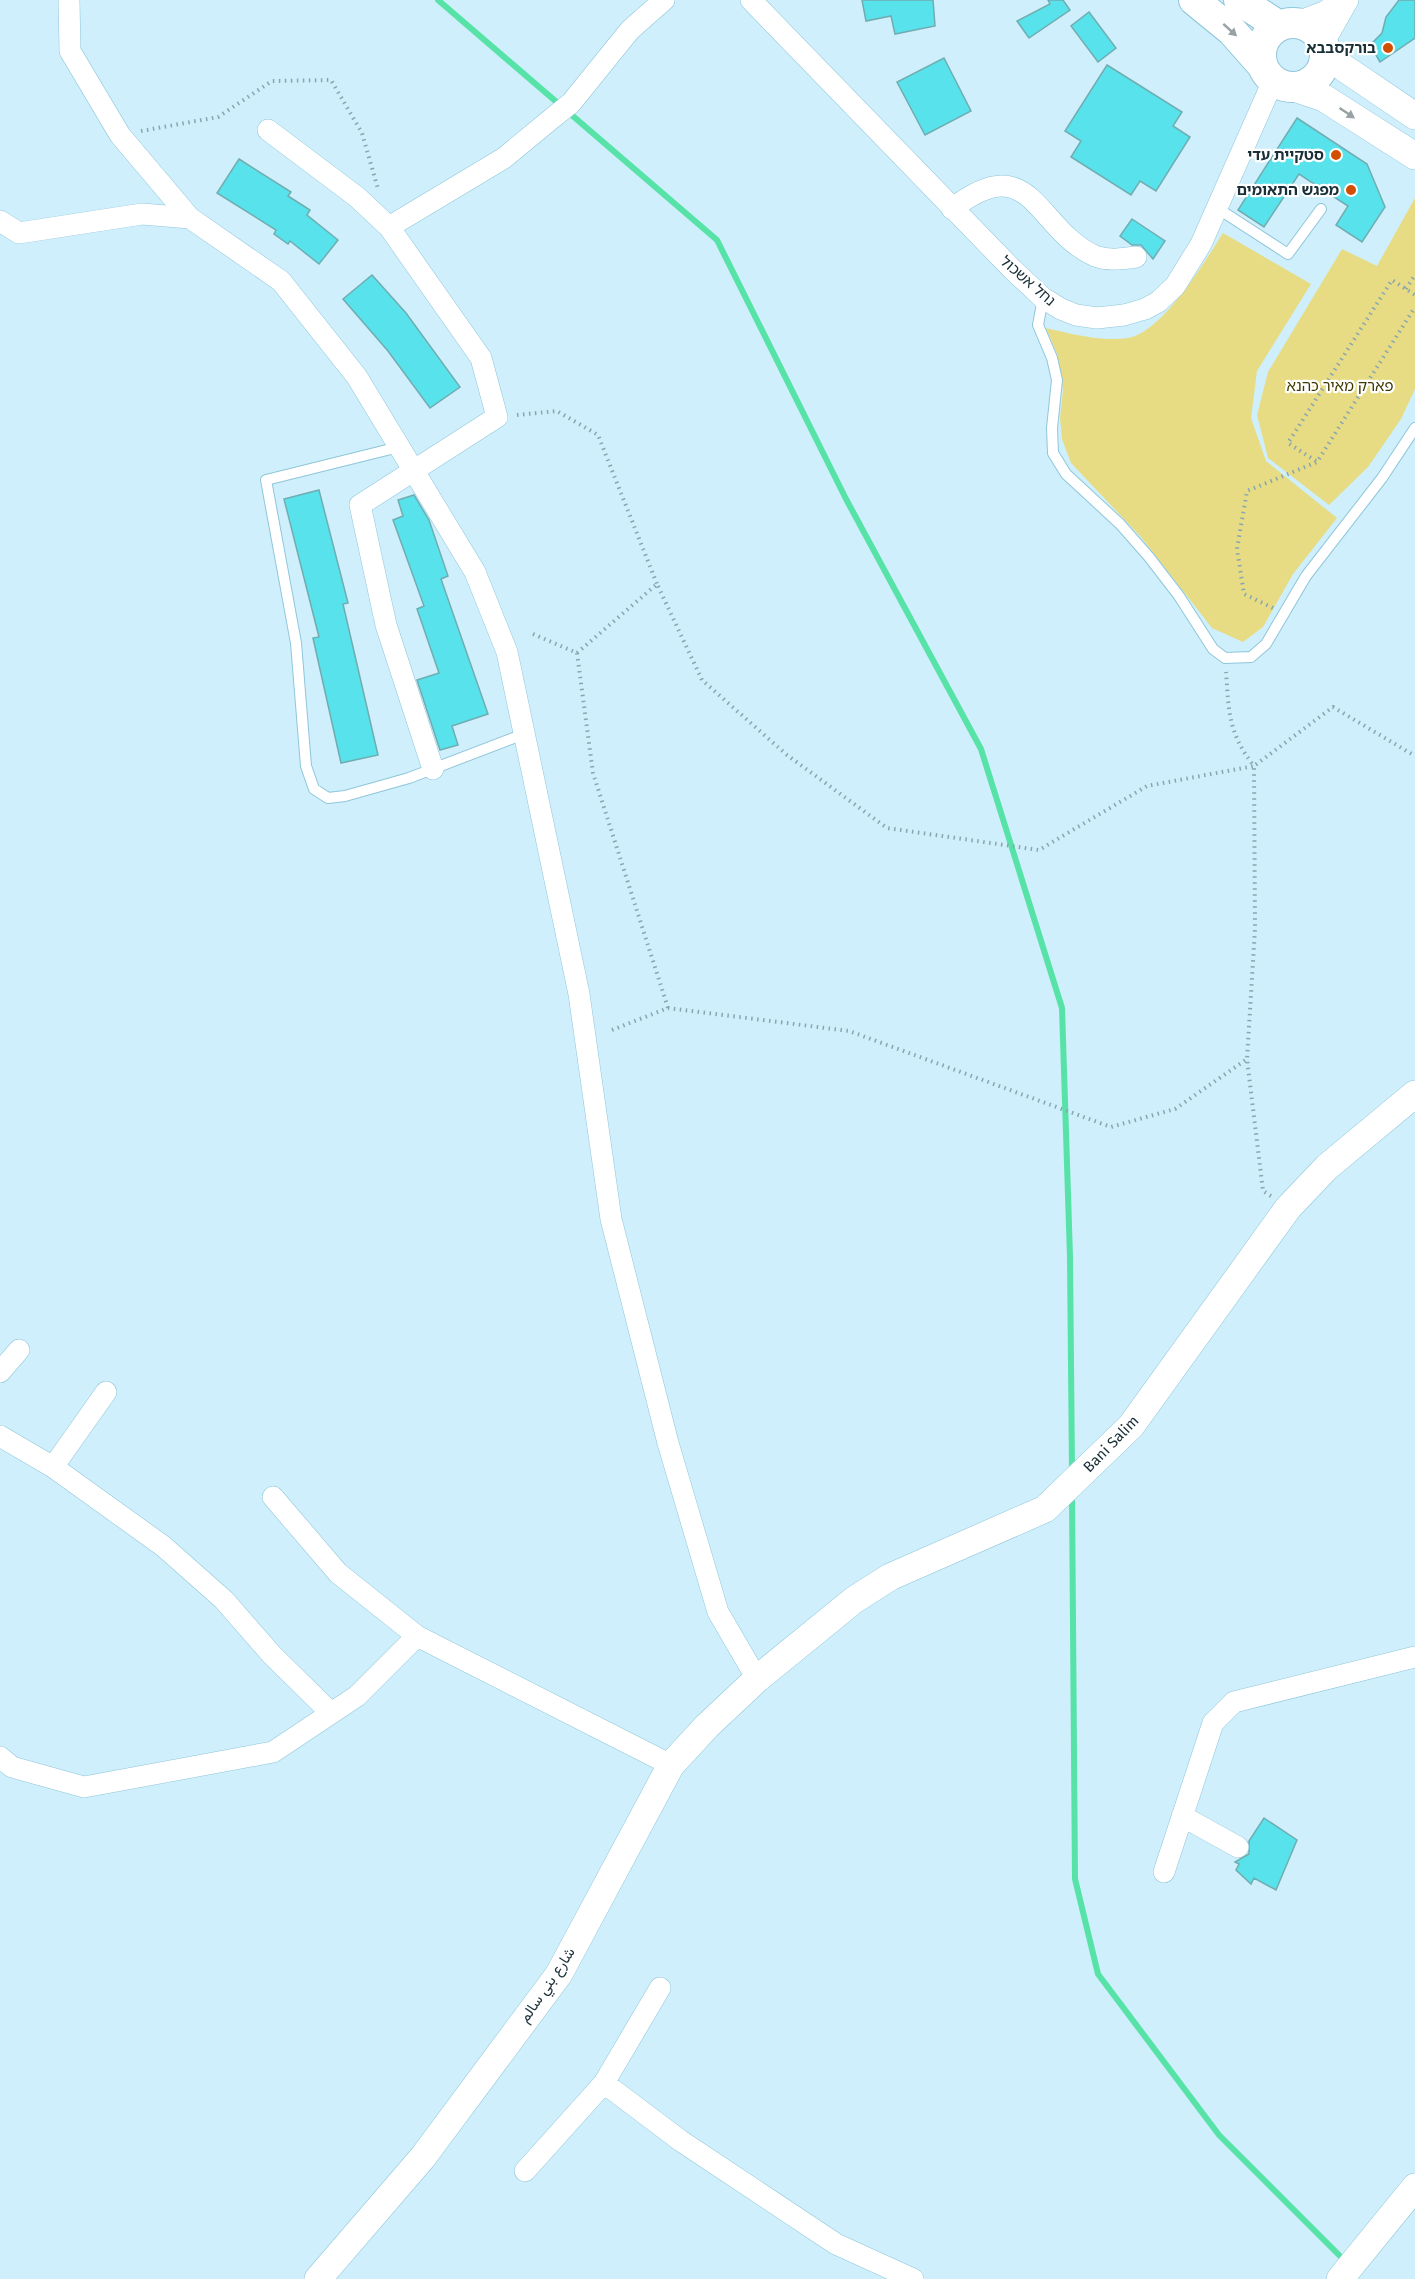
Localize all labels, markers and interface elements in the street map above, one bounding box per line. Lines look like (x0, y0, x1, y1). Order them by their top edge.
one-way arrow (1222, 23, 1237, 36)
place label: בורקסבבא (1306, 39, 1376, 57)
marker: בורקסבבא (1381, 41, 1395, 55)
one-way arrow (1338, 107, 1354, 119)
place label: סטקיית עדי (1247, 146, 1324, 164)
marker: סטקיית עדי (1329, 148, 1343, 162)
place label: מפגש התאומים (1236, 181, 1339, 199)
marker: מפגש התאומים (1344, 183, 1358, 197)
street label: נחל אשכול (997, 252, 1059, 310)
park label: פארק מאיר כהנא (1286, 377, 1394, 395)
street label: Bani Salim (1080, 1412, 1142, 1476)
street label: شارع بني سالم (515, 1944, 582, 2028)

